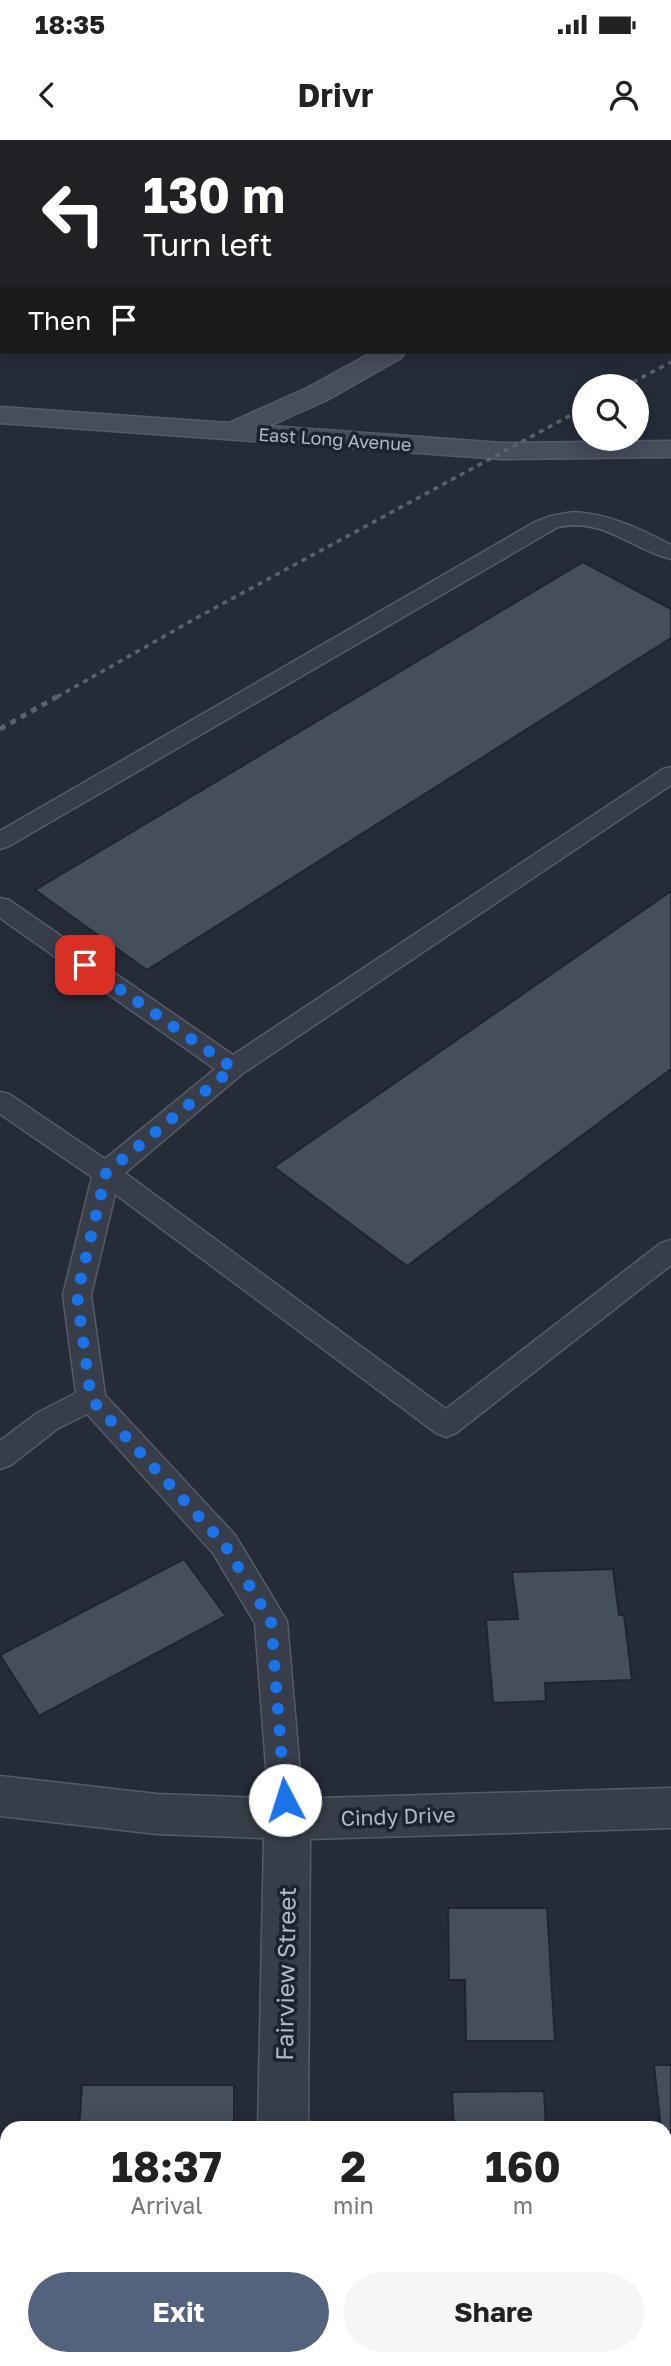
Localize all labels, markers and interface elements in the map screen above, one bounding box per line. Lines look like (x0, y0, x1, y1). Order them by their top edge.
text: 18:35 (35, 9, 105, 40)
icon: back (28, 76, 66, 114)
text: Drivr (298, 76, 373, 114)
icon: person (605, 76, 643, 114)
text: 130 m (143, 165, 285, 224)
icon: left (28, 168, 119, 259)
text: Turn left (143, 225, 272, 263)
icon: arrive (105, 301, 143, 339)
text: Then (28, 305, 91, 336)
map controls (572, 374, 649, 451)
button: search (572, 374, 649, 451)
street label: East Long Avenue (258, 423, 412, 455)
pin (55, 935, 115, 995)
icon: arrive (66, 946, 104, 984)
position arrow (248, 1763, 322, 1837)
street label: Cindy Drive (340, 1801, 456, 1831)
street label: Fairview Street (269, 1887, 301, 2061)
text: 18:37 (111, 2141, 222, 2191)
text: 2 (341, 2141, 366, 2191)
text: 160 (485, 2141, 561, 2191)
text: Arrival (131, 2191, 203, 2219)
text: min (333, 2191, 374, 2219)
text: m (513, 2191, 533, 2219)
button: Exit (28, 2272, 329, 2352)
button: Share (343, 2272, 644, 2352)

